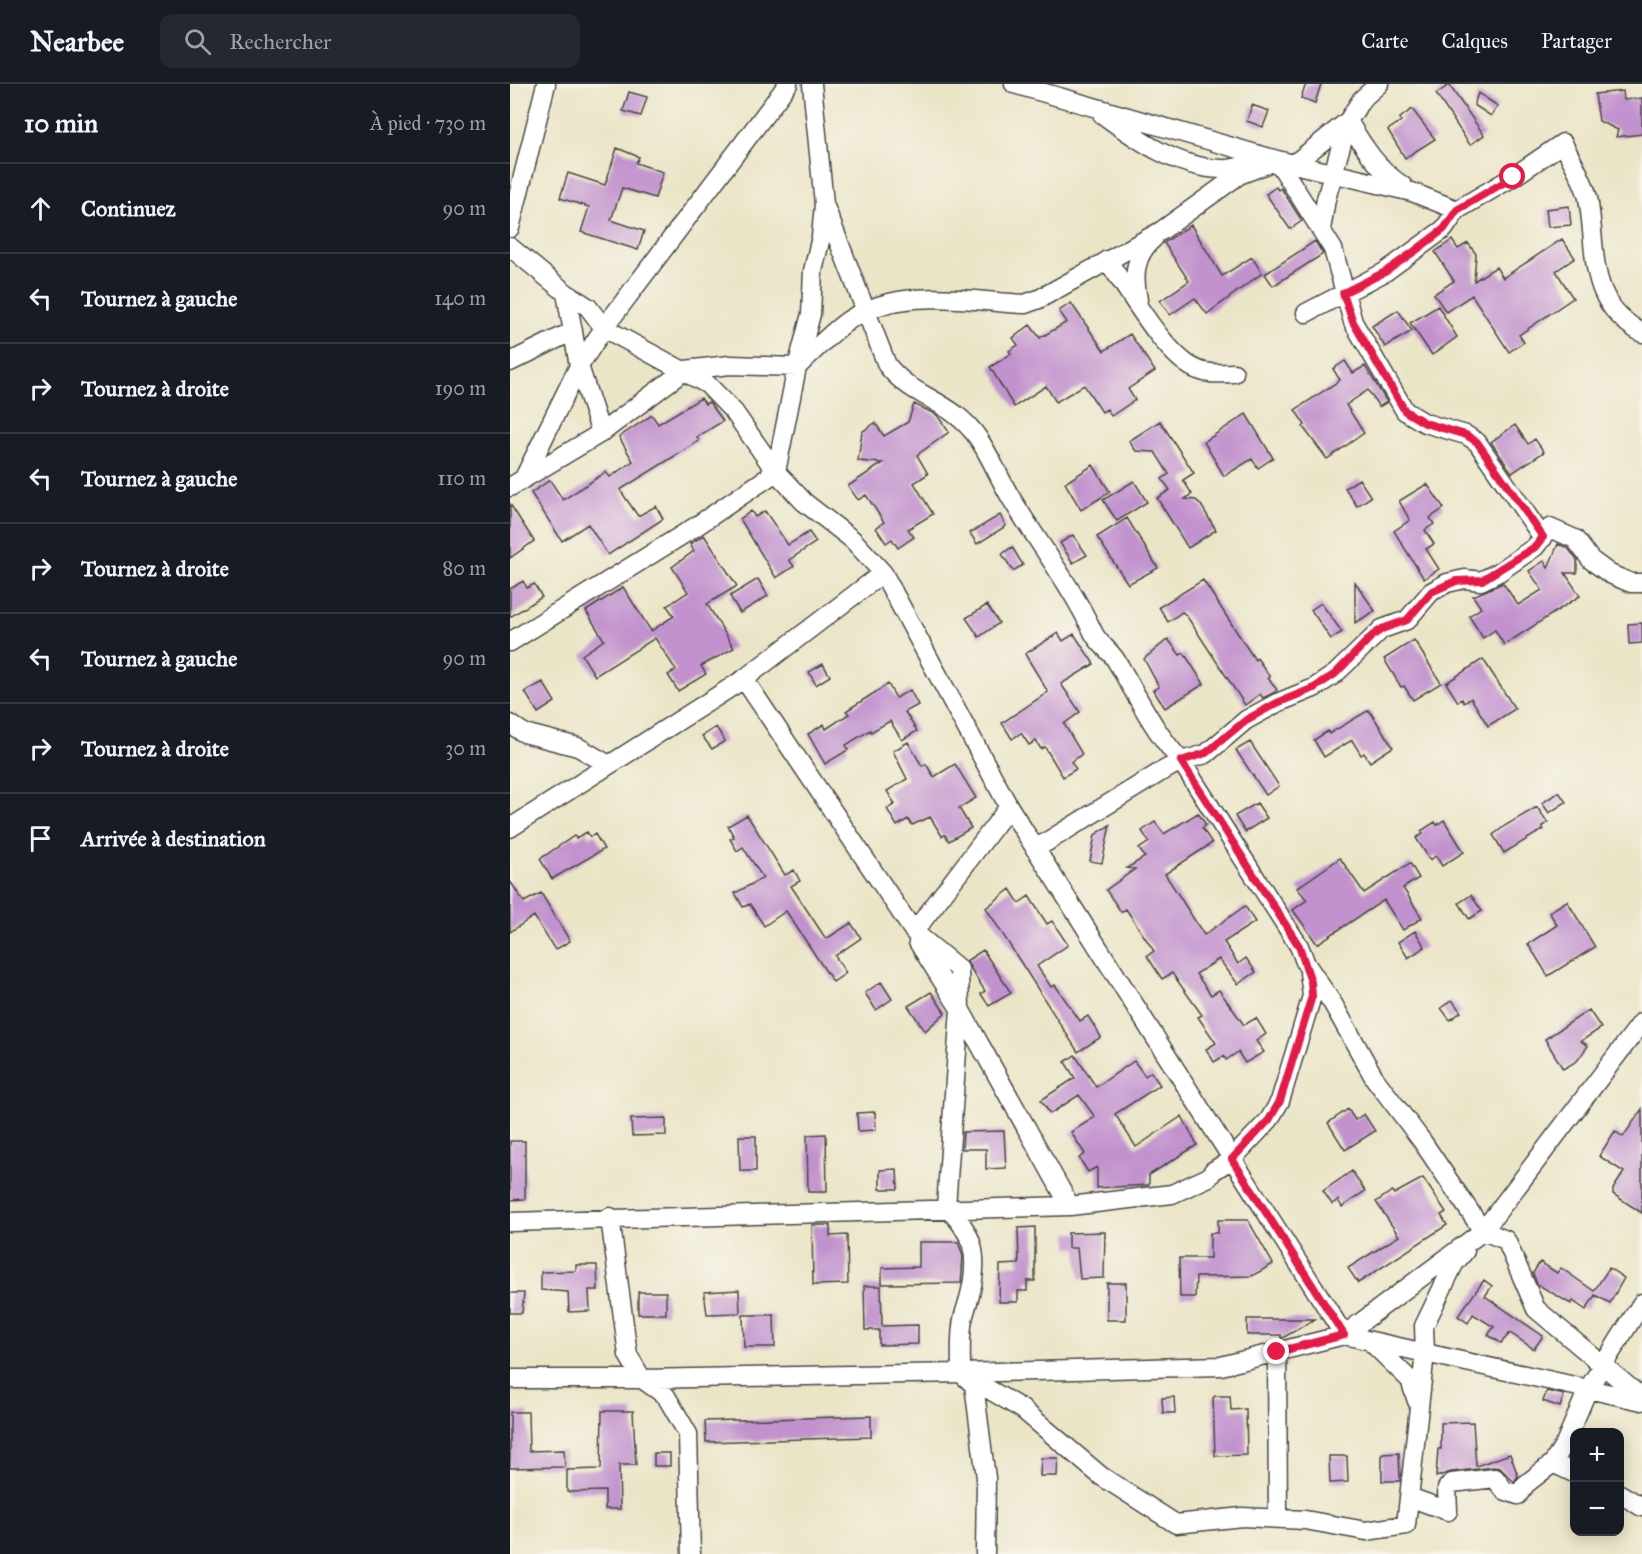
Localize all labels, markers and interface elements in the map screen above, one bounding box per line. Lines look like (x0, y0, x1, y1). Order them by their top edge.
search box (160, 14, 580, 68)
text: Nearbee (30, 24, 124, 59)
icon: search (181, 25, 214, 58)
text: Rechercher (229, 28, 331, 55)
text: Carte (1361, 28, 1408, 54)
text: Calques (1441, 28, 1508, 54)
text: Partager (1541, 28, 1612, 54)
text: 10 min (24, 107, 98, 139)
text: À pied · 730 m (370, 111, 486, 135)
route start (1499, 163, 1525, 189)
icon: ahead (24, 192, 57, 225)
text: Continuez (81, 195, 176, 222)
text: 90 m (443, 196, 486, 220)
icon: left (24, 282, 57, 315)
text: Tournez à gauche (81, 285, 237, 312)
text: 140 m (434, 286, 486, 310)
icon: right (24, 372, 57, 405)
text: Tournez à droite (81, 375, 229, 402)
text: 190 m (435, 376, 486, 400)
icon: left (24, 462, 57, 495)
text: Tournez à gauche (81, 465, 237, 492)
text: 110 m (438, 466, 486, 490)
icon: right (24, 552, 57, 585)
text: Tournez à droite (81, 555, 229, 582)
text: 80 m (443, 556, 486, 580)
icon: left (24, 642, 57, 675)
text: Tournez à gauche (81, 645, 237, 672)
text: 90 m (443, 646, 486, 670)
icon: right (24, 732, 57, 765)
text: Tournez à droite (81, 735, 229, 762)
text: 30 m (445, 736, 486, 760)
icon: arrive (24, 822, 57, 855)
text: Arrivée à destination (81, 825, 266, 852)
route end (1263, 1338, 1289, 1364)
map controls (1570, 1428, 1624, 1536)
button: + (1570, 1428, 1624, 1482)
button: − (1570, 1482, 1624, 1536)

